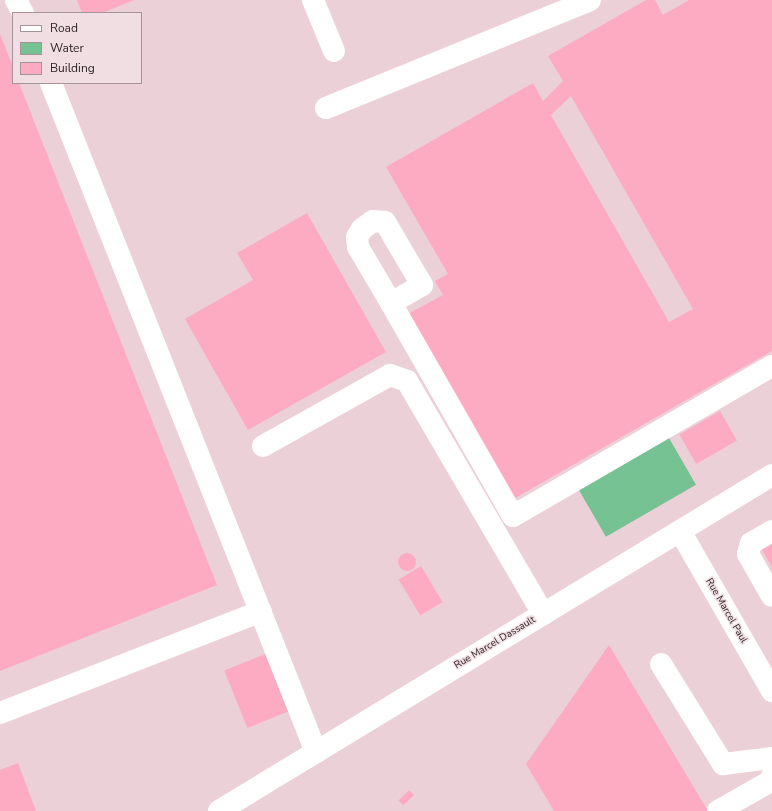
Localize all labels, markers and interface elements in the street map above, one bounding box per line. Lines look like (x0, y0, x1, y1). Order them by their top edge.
legend (12, 12, 142, 84)
text: Road (50, 20, 78, 36)
text: Water (50, 40, 84, 56)
text: Building (50, 60, 95, 76)
street label: Rue Marcel Paul (703, 576, 749, 646)
street label: Rue Marcel Dassault (452, 614, 538, 672)

